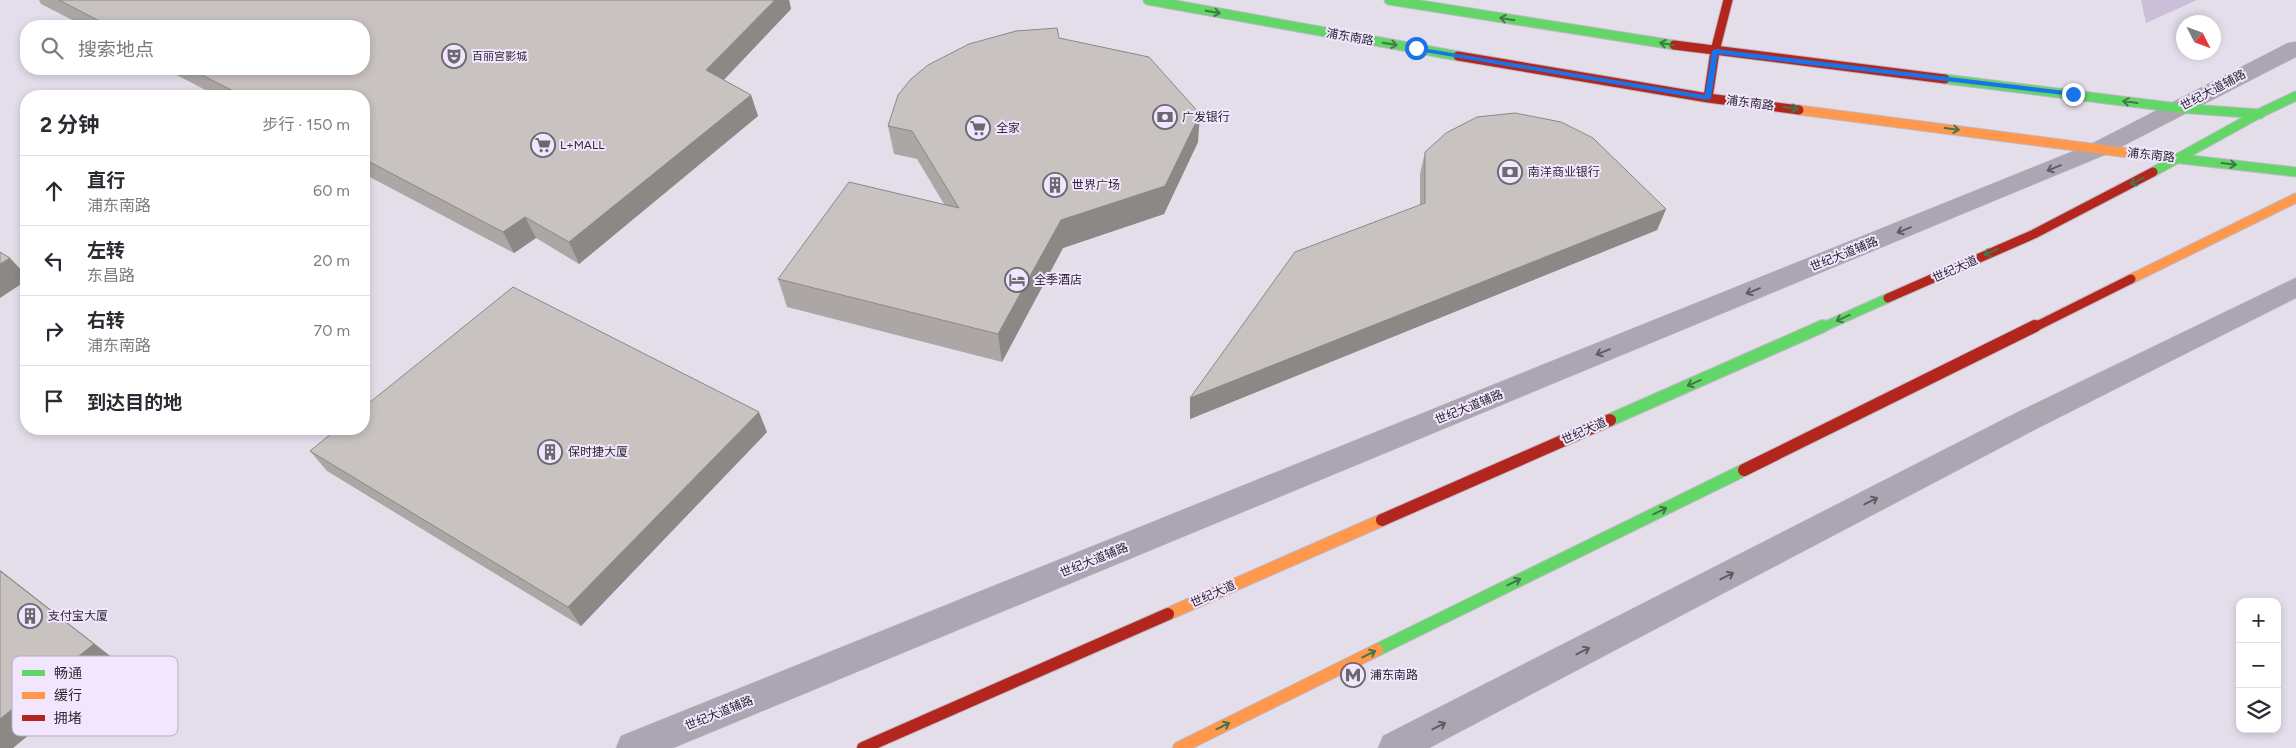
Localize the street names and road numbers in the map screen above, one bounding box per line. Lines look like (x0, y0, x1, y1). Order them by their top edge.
street label: 浦东南路 (1325, 26, 1375, 48)
street label: 世纪大道辅路 (2178, 67, 2248, 113)
street label: 浦东南路 (1725, 93, 1775, 113)
street label: 浦东南路 (2126, 146, 2176, 164)
street label: 世纪大道辅路 (1808, 234, 1880, 274)
street label: 世纪大道 (1930, 253, 1980, 285)
street label: 世纪大道辅路 (1433, 387, 1505, 427)
street label: 世纪大道 (1559, 415, 1609, 447)
street label: 世纪大道辅路 (1058, 540, 1130, 580)
street label: 世纪大道 (1188, 578, 1238, 610)
street label: 世纪大道辅路 (683, 693, 755, 733)

